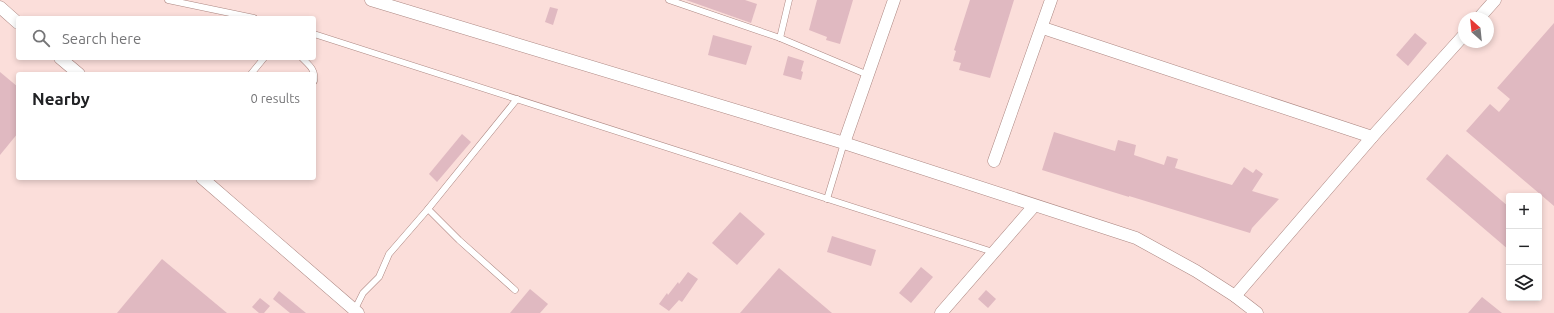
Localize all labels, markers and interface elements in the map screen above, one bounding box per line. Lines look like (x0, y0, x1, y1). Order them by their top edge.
north arrow (1458, 12, 1494, 48)
search box (16, 16, 316, 60)
icon: search (30, 27, 52, 49)
text: Search here (62, 30, 141, 47)
text: Nearby (32, 89, 90, 108)
text: 0 results (250, 91, 300, 105)
map controls (1506, 193, 1542, 301)
button: + (1506, 193, 1542, 229)
button: − (1506, 229, 1542, 265)
button: layers (1506, 265, 1542, 301)

